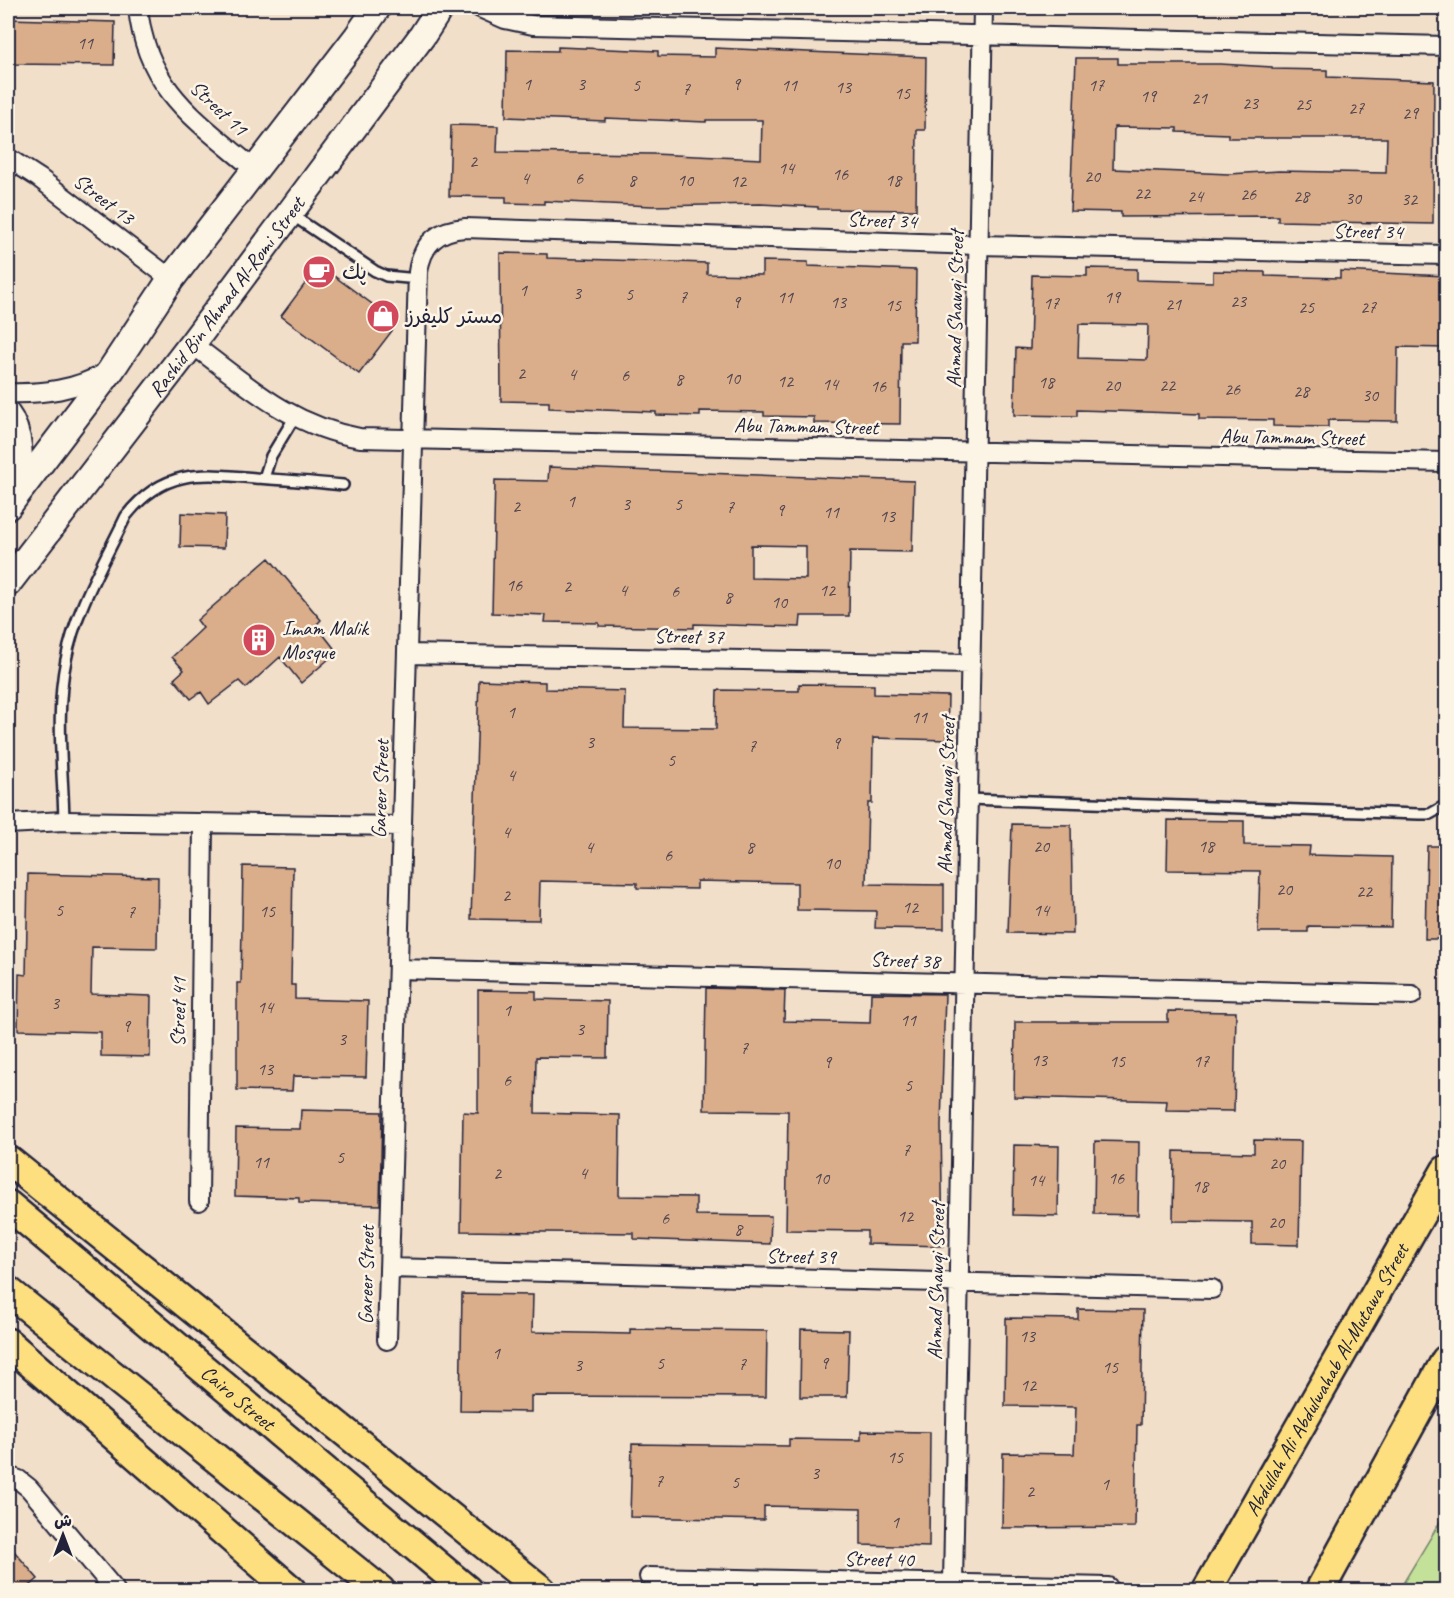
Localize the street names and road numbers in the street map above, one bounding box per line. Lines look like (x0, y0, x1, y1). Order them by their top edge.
street label: Street 11 (185, 75, 254, 142)
street label: Street 13 (68, 168, 141, 231)
street label: Rashid Bin Ahmad Al-Romi Street (143, 190, 311, 402)
street label: Street 34 (847, 206, 920, 234)
street label: Street 34 (1333, 217, 1406, 245)
street label: Ahmad Shawqi Street (941, 227, 969, 388)
street label: Abu Tammam Street (734, 412, 880, 440)
street label: Abu Tammam Street (1220, 423, 1366, 451)
street label: Street 37 (654, 622, 726, 650)
street label: Ahmad Shawqi Street (932, 713, 960, 874)
street label: Gareer Street (365, 737, 395, 839)
street label: Street 38 (870, 946, 943, 974)
street label: Street 41 (164, 975, 192, 1047)
street label: Ahmad Shawqi Street (922, 1199, 950, 1360)
street label: Gareer Street (352, 1223, 380, 1325)
street label: Abdullah Ali Abdulwahab Al-Mutawa Street (1239, 1237, 1415, 1520)
street label: Street 39 (766, 1242, 838, 1270)
street label: Cairo Street (196, 1359, 282, 1437)
street label: Street 40 (844, 1545, 916, 1573)

